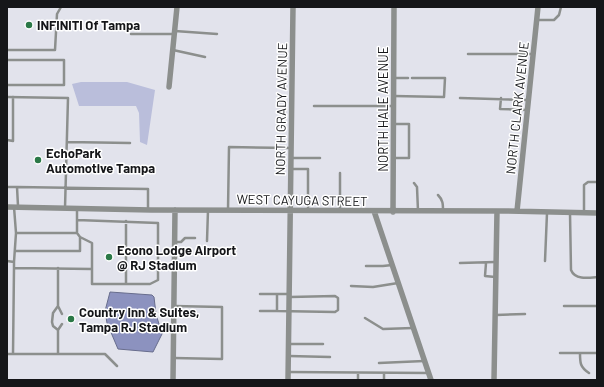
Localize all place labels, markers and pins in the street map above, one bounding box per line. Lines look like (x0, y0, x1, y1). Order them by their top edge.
place label: INFINITI Of Tampa (37, 17, 140, 33)
marker: INFINITI Of Tampa (24, 20, 34, 30)
place label: EchoPark Automotive Tampa (46, 145, 155, 176)
marker: EchoPark Automotive Tampa (33, 155, 43, 165)
place label: Econo Lodge Airport @ RJ Stadium (117, 242, 236, 273)
marker: Econo Lodge Airport @ RJ Stadium (104, 252, 114, 262)
place label: Country Inn & Suites, Tampa RJ Stadium (79, 304, 200, 335)
marker: Country Inn & Suites, Tampa RJ Stadium (66, 314, 76, 324)

